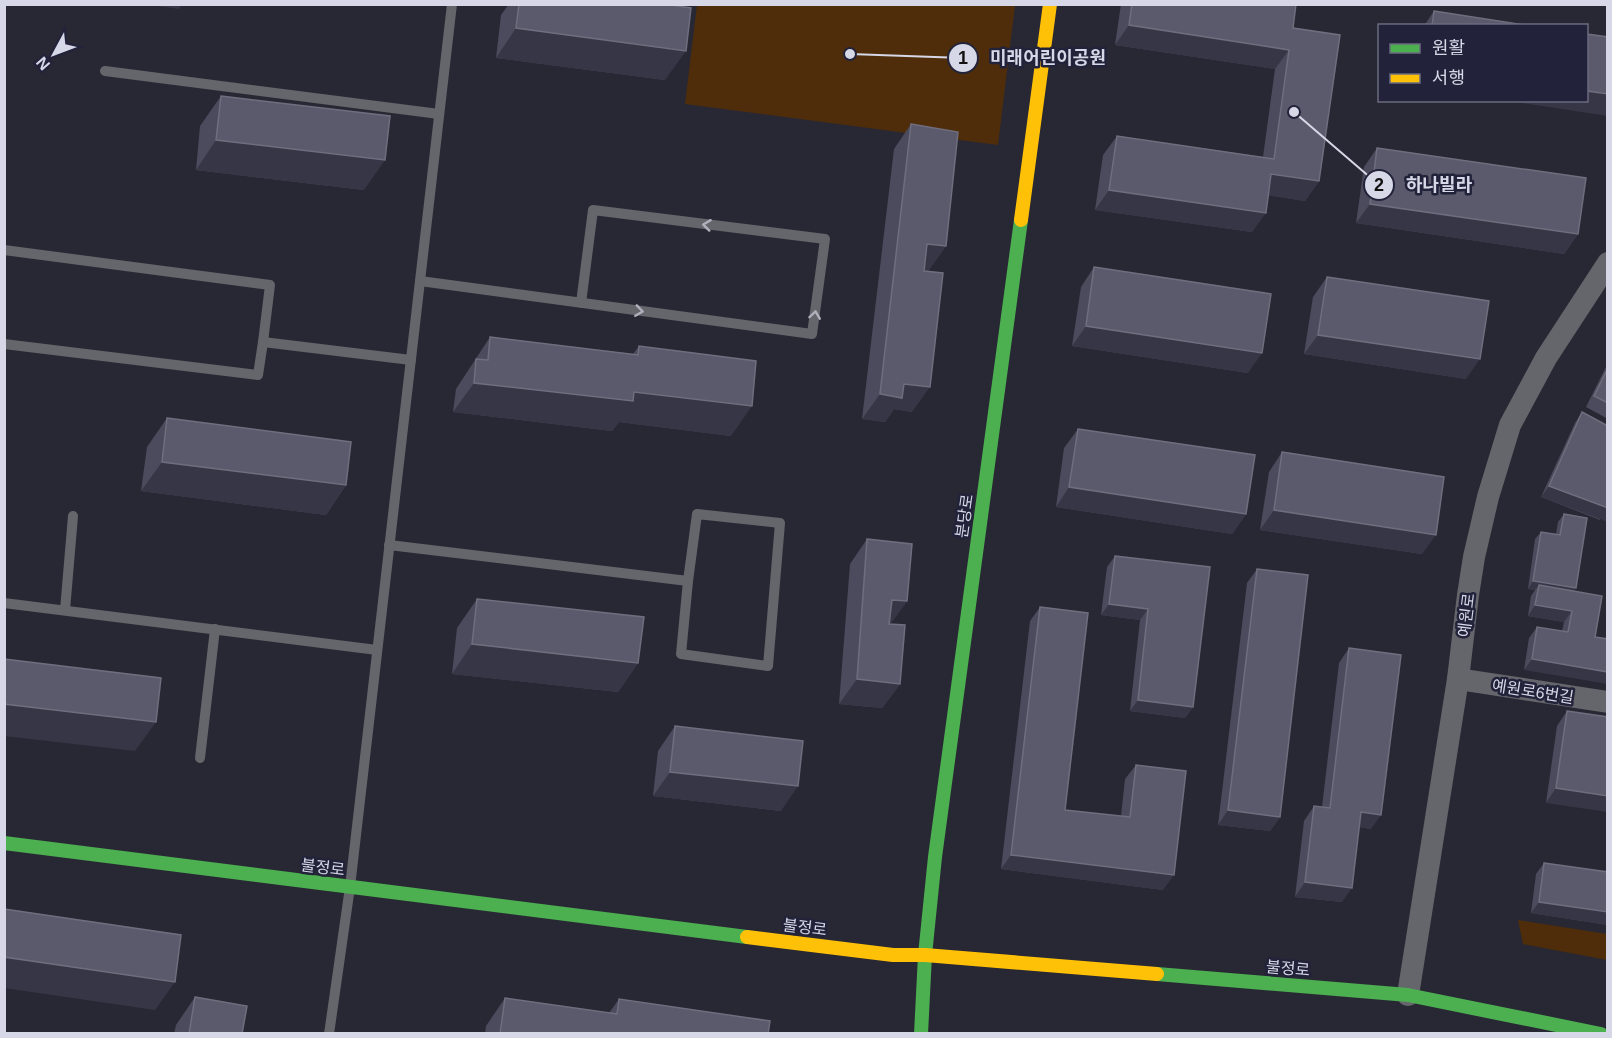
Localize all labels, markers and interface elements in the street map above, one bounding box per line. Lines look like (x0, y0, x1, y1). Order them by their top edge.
north arrow (24, 24, 84, 84)
legend (1378, 24, 1588, 102)
text: 원활 (1432, 38, 1465, 58)
callout: 미래어린이공원 (948, 40, 1118, 76)
text: 1 (958, 48, 968, 68)
text: 미래어린이공원 (990, 48, 1106, 68)
text: N (33, 54, 53, 73)
text: 서행 (1432, 68, 1465, 88)
callout: 하나빌라 (1364, 167, 1484, 203)
text: 2 (1374, 175, 1384, 195)
text: 하나빌라 (1406, 175, 1473, 195)
one-way arrow (703, 219, 712, 231)
one-way arrow (634, 304, 643, 316)
one-way arrow (808, 310, 820, 319)
street label: 분당로 (953, 493, 976, 539)
street label: 예원로 (1455, 592, 1478, 638)
street label: 예원로6번길 (1491, 677, 1575, 706)
street label: 불정로 (300, 856, 346, 879)
street label: 불정로 (782, 916, 828, 939)
street label: 불정로 (1265, 958, 1311, 979)

